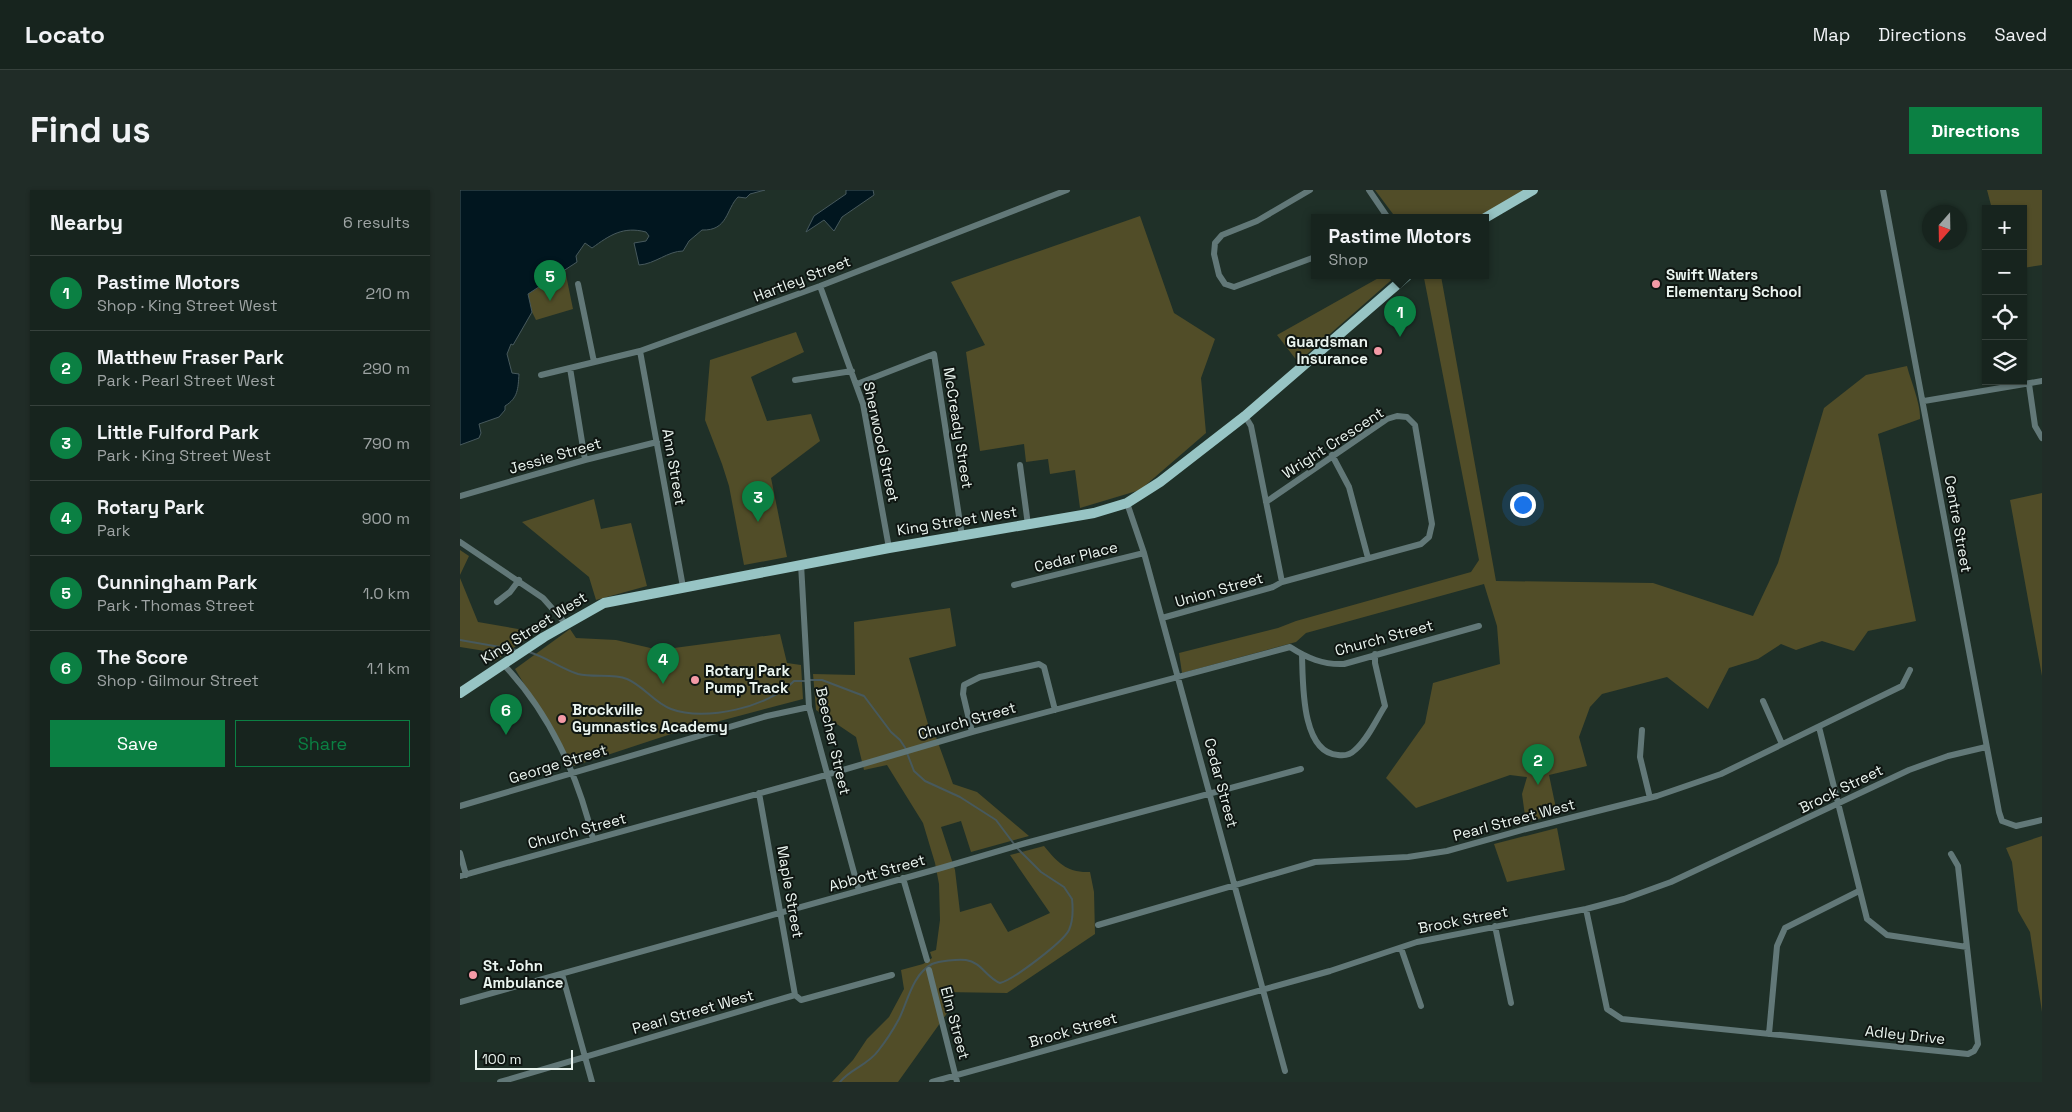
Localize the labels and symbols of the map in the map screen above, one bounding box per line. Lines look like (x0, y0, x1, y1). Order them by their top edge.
north arrow (1922, 205, 1967, 250)
street label: Hartley Street (751, 251, 853, 306)
pin: 5 (534, 260, 566, 301)
place label: Swift Waters Elementary School (1666, 265, 1801, 301)
marker: Swift Waters Elementary School (1650, 278, 1662, 290)
pin: 1 (1384, 296, 1416, 337)
place label: Guardsman Insurance (1286, 332, 1368, 368)
marker: Guardsman Insurance (1372, 345, 1384, 357)
street label: McCready Street (940, 366, 977, 490)
street label: Sherwood Street (859, 380, 904, 504)
street label: Wright Crescent (1278, 403, 1387, 482)
street label: Ann Street (658, 427, 691, 507)
street label: Jessie Street (506, 433, 603, 478)
street label: Centre Street (1941, 474, 1976, 574)
pin: 3 (742, 481, 774, 522)
your location (1510, 492, 1536, 518)
street label: King Street West (895, 502, 1019, 539)
street label: Cedar Place (1032, 537, 1120, 576)
street label: Union Street (1172, 568, 1265, 611)
street label: King Street West (477, 587, 590, 668)
street label: Church Street (1333, 615, 1435, 660)
pin: 4 (647, 643, 679, 684)
place label: Rotary Park Pump Track (705, 661, 790, 697)
marker: Rotary Park Pump Track (689, 674, 701, 686)
street label: Beecher Street (812, 685, 855, 797)
pin: 6 (490, 694, 522, 735)
street label: Church Street (916, 697, 1018, 744)
place label: Brockville Gymnastics Academy (572, 700, 728, 736)
marker: Brockville Gymnastics Academy (556, 713, 568, 725)
street label: Cedar Street (1200, 736, 1243, 830)
street label: George Street (506, 740, 609, 787)
pin: 2 (1522, 744, 1554, 785)
street label: Brock Street (1796, 760, 1886, 817)
street label: Pearl Street West (1451, 794, 1577, 845)
street label: Church Street (526, 808, 628, 853)
street label: Maple Street (773, 844, 808, 940)
street label: Abbott Street (826, 850, 927, 895)
street label: Brock Street (1416, 901, 1510, 938)
place label: St. John Ambulance (483, 956, 564, 992)
marker: St. John Ambulance (467, 969, 479, 981)
street label: Elm Street (937, 984, 974, 1062)
street label: Pearl Street West (630, 985, 756, 1038)
street label: Brock Street (1026, 1008, 1119, 1051)
street label: Adley Drive (1864, 1021, 1946, 1048)
scale bar (475, 1047, 572, 1070)

